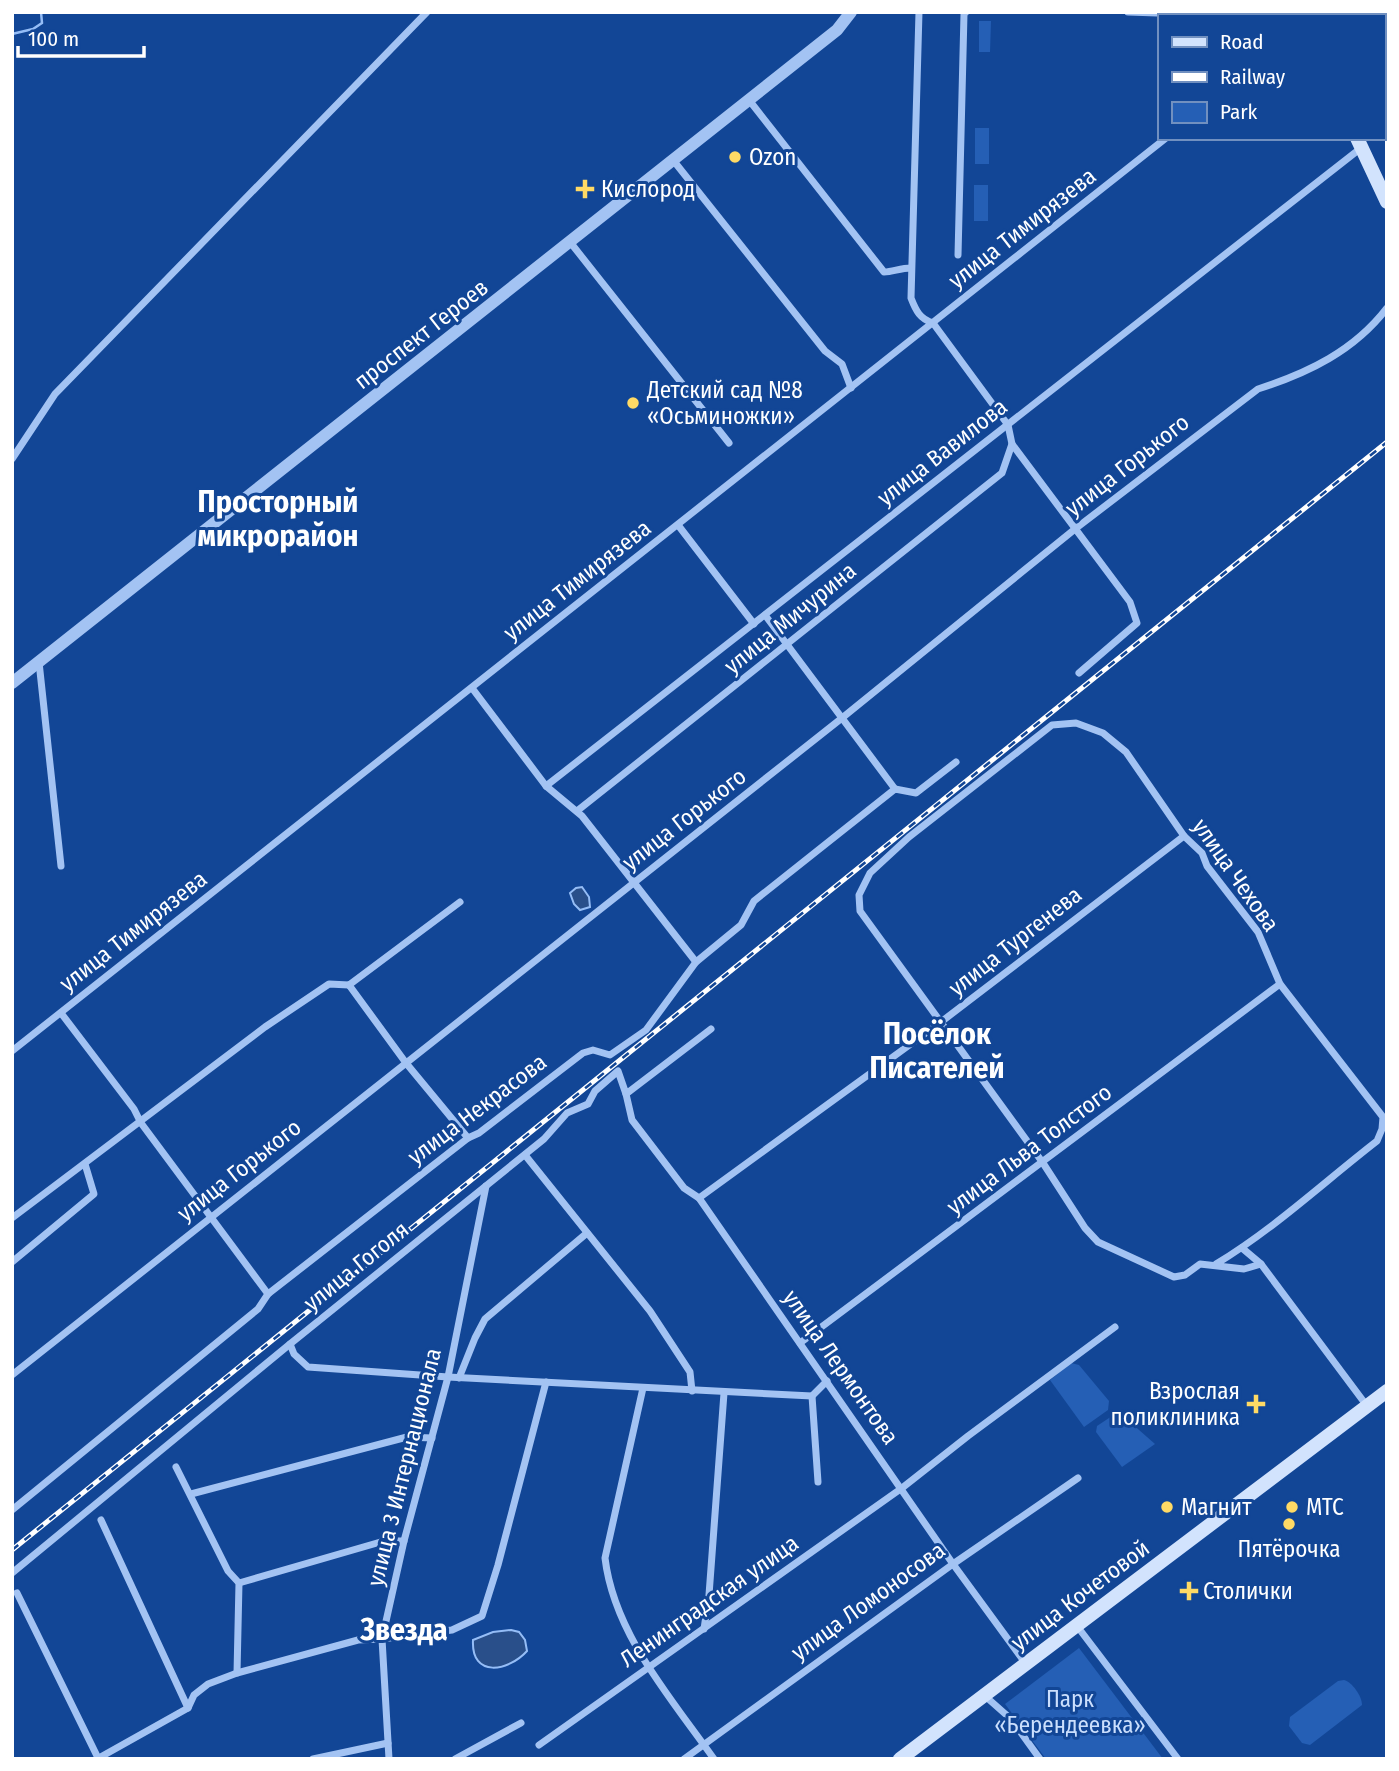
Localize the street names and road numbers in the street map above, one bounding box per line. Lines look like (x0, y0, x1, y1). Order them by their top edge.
street label: улица Тимирязева (943, 162, 1101, 294)
street label: проспект Героев (348, 273, 494, 395)
street label: улица Вавилова (871, 393, 1013, 511)
street label: улица Горького (1060, 408, 1194, 522)
street label: улица Тимирязева (498, 514, 656, 646)
street label: улица Мичурина (718, 556, 862, 680)
street label: улица Горького (617, 762, 751, 876)
street label: улица Чехова (1187, 813, 1285, 937)
street label: улица Тимирязева (54, 865, 212, 997)
street label: улица Тургенева (943, 880, 1087, 1002)
street label: улица Некрасова (402, 1048, 552, 1170)
street label: улица Льва Толстого (941, 1078, 1117, 1220)
street label: улица Горького (172, 1113, 306, 1227)
street label: улица Гоголя (298, 1215, 414, 1317)
street label: улица Лермонтова (777, 1284, 905, 1450)
street label: улица 3 Интернационала (361, 1345, 447, 1589)
street label: Ленинградская улица (614, 1529, 804, 1673)
street label: улица Кочетовой (1005, 1534, 1155, 1656)
street label: улица Ломоносова (786, 1536, 950, 1666)

